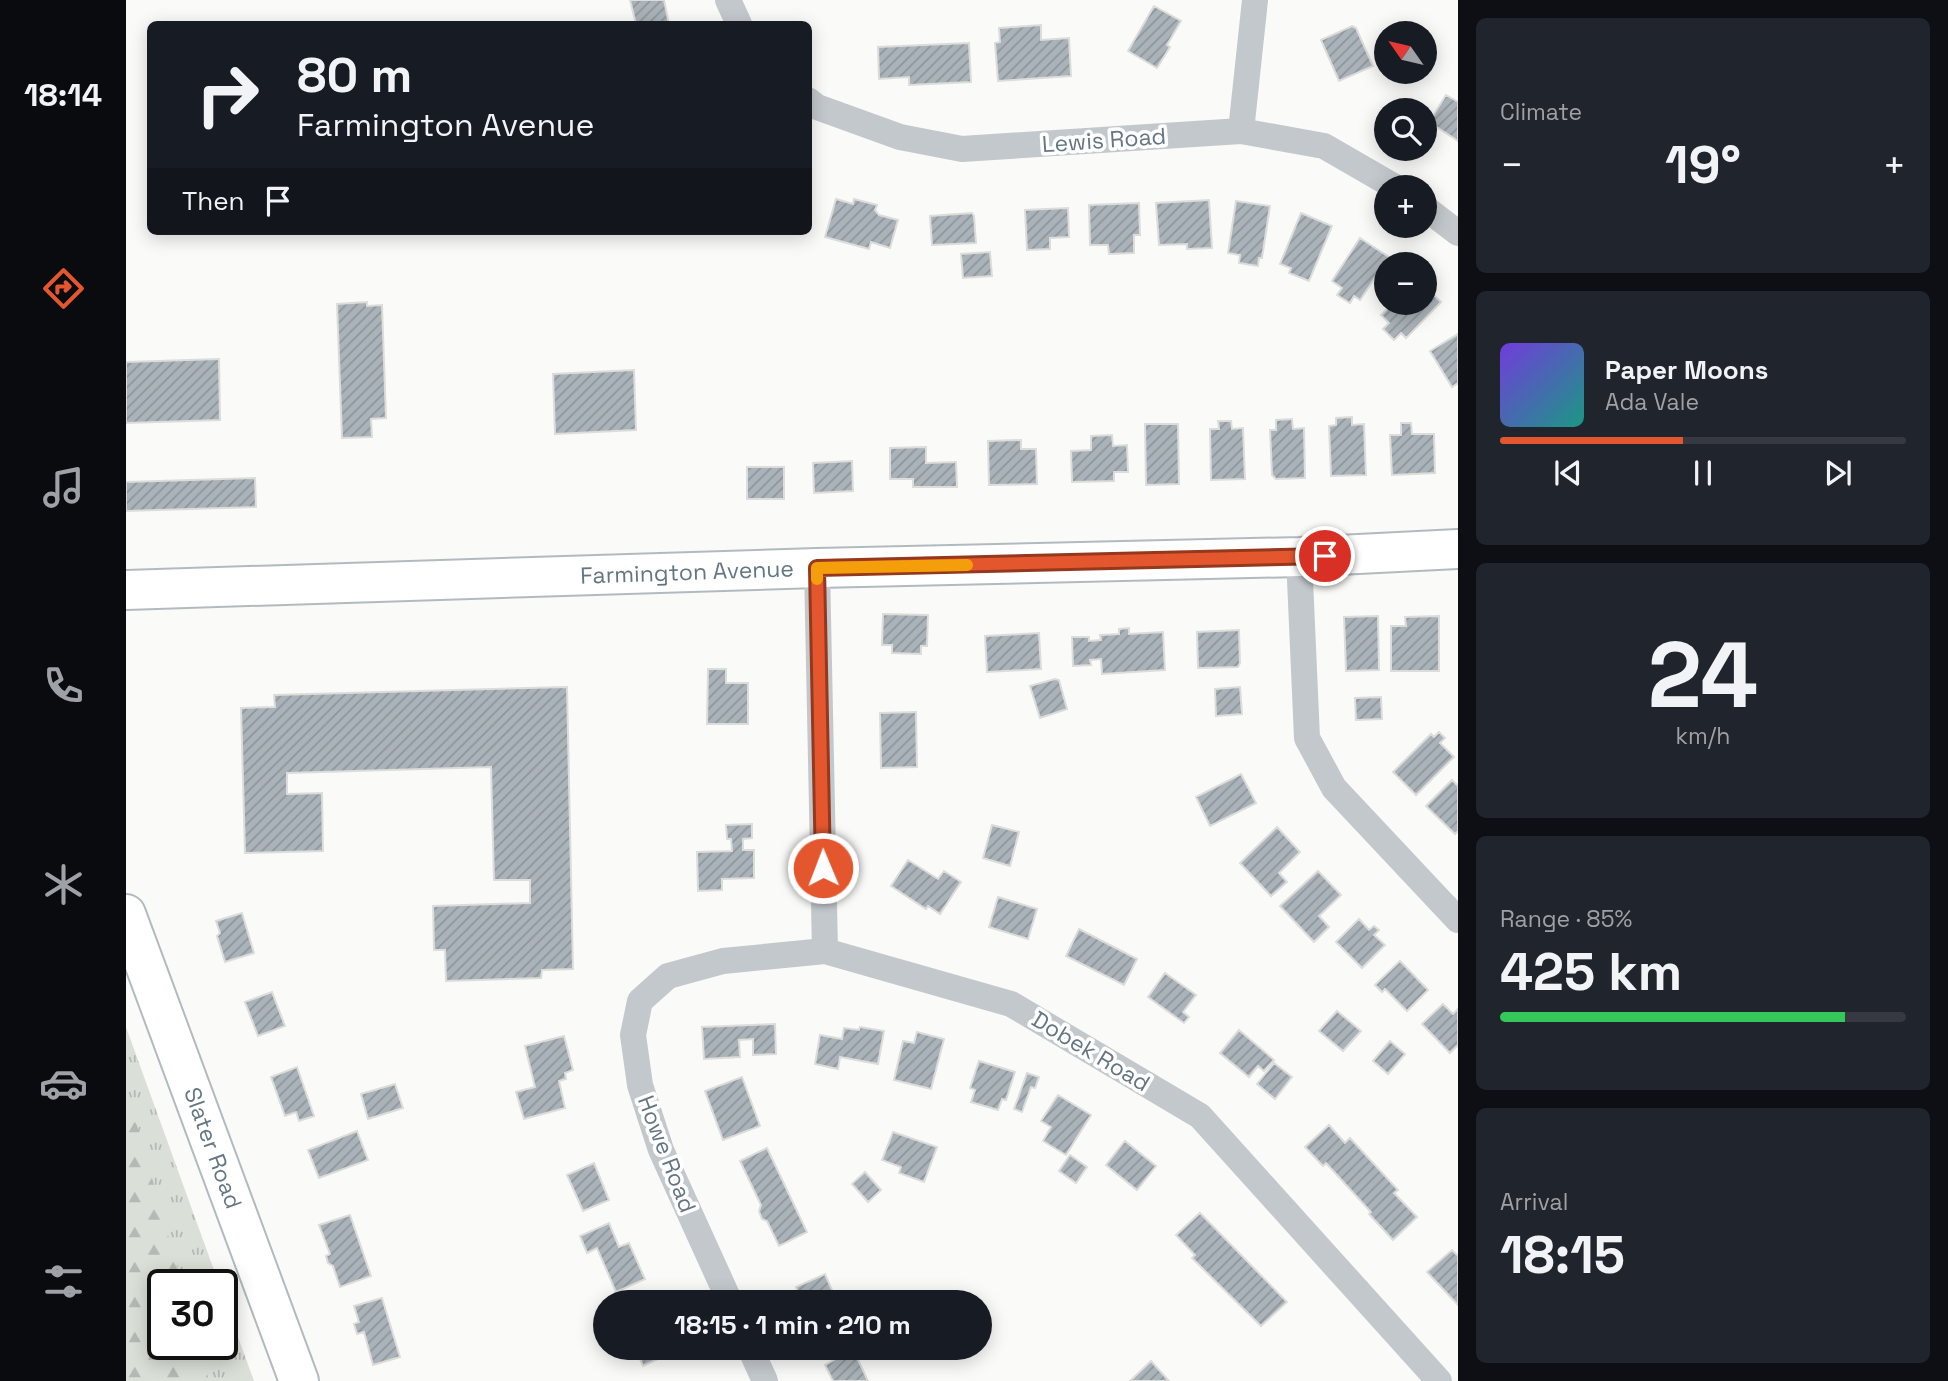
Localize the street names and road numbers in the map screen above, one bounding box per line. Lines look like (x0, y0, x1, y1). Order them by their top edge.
street label: Lewis Road (1041, 121, 1167, 159)
street label: Farmington Avenue (580, 553, 794, 591)
street label: Dobek Road (1026, 1004, 1156, 1098)
street label: Slater Road (177, 1083, 249, 1213)
street label: Howe Road (631, 1091, 703, 1217)

